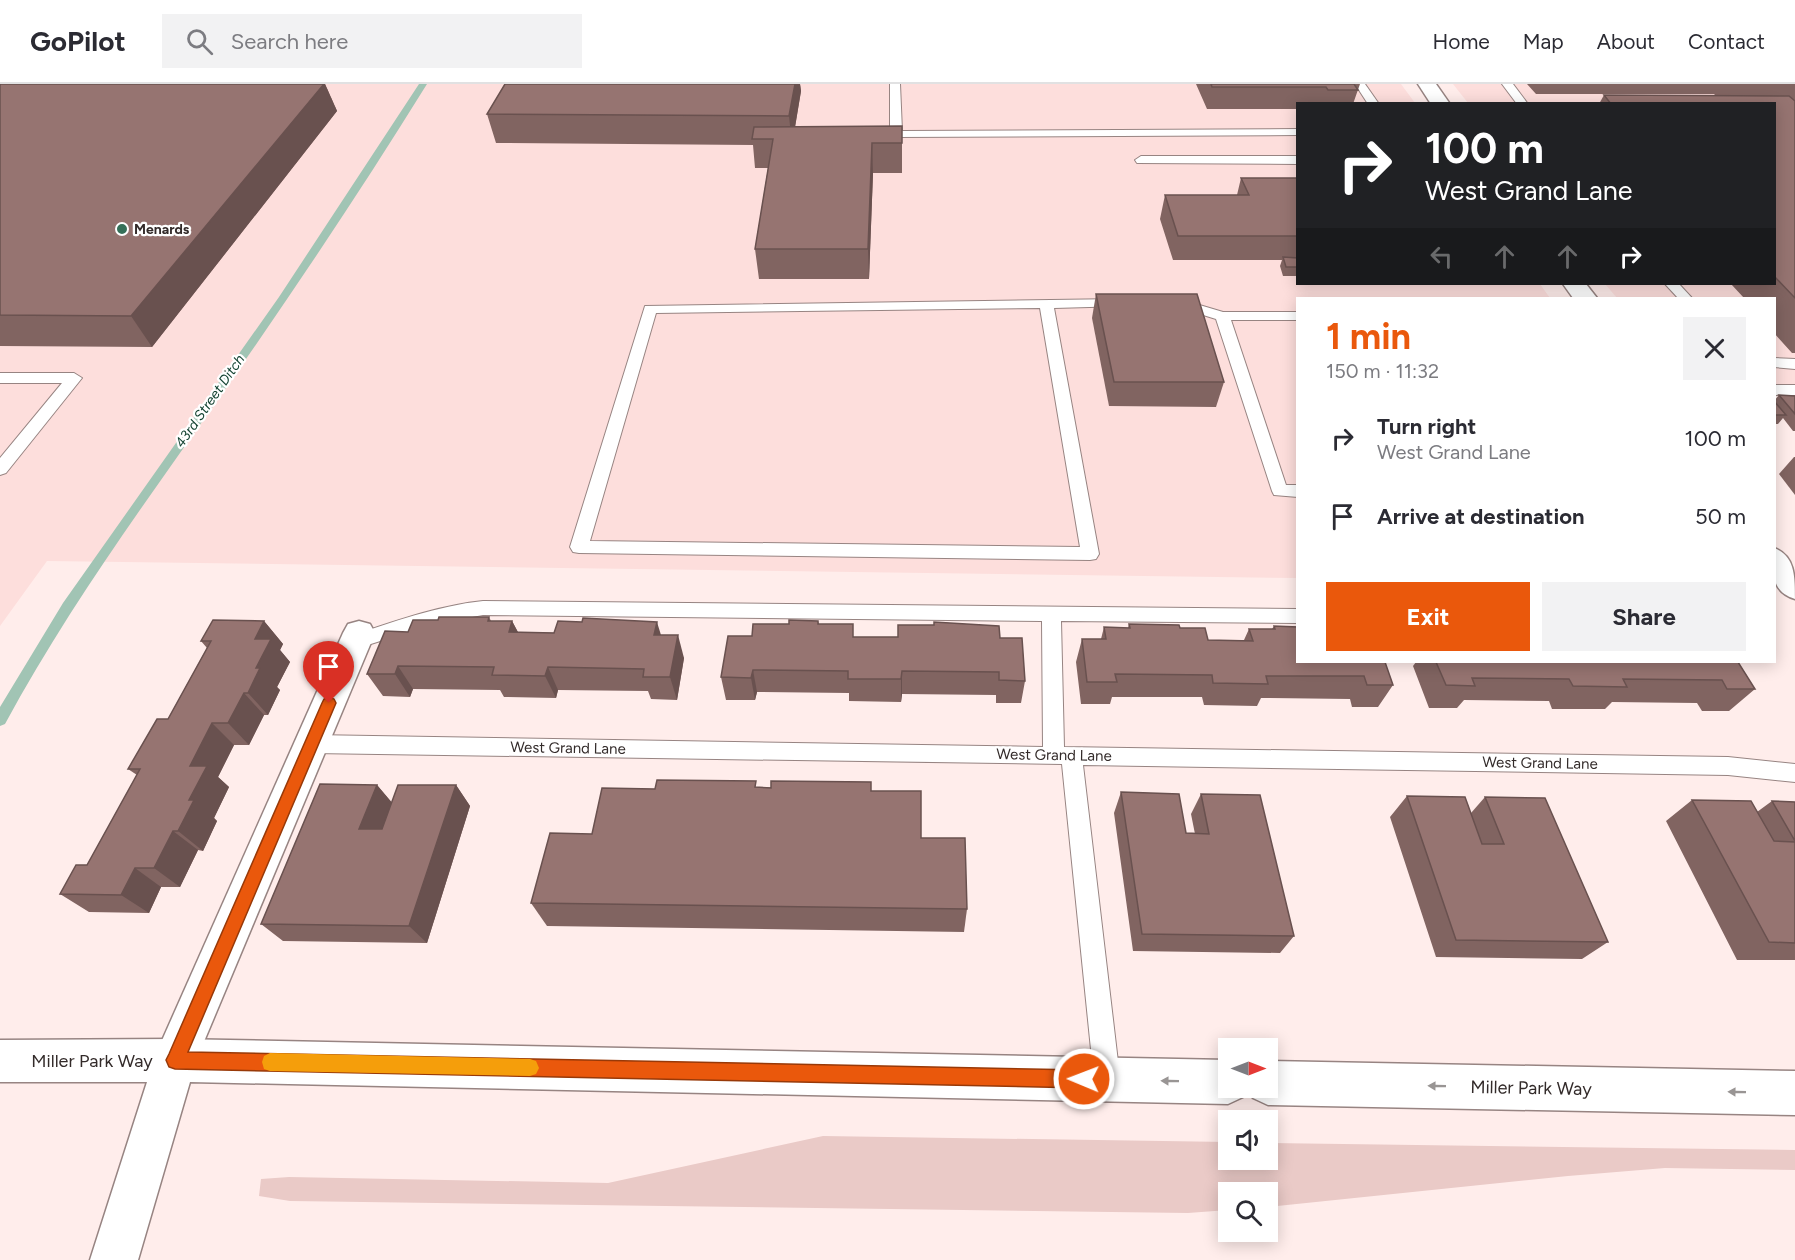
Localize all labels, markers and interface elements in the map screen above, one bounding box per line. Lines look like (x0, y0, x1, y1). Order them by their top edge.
search box (162, 14, 582, 68)
text: GoPilot (30, 24, 126, 58)
icon: search (183, 25, 216, 58)
text: Search here (231, 28, 348, 55)
text: Home (1433, 29, 1490, 54)
text: Map (1523, 29, 1564, 54)
text: About (1597, 29, 1655, 54)
text: Contact (1688, 29, 1765, 54)
text: 100 m (1425, 123, 1544, 174)
icon: right (1326, 126, 1404, 204)
text: West Grand Lane (1425, 174, 1633, 207)
place label: Menards (134, 221, 190, 238)
marker: Menards (115, 222, 129, 236)
icon: left (1425, 240, 1458, 273)
icon: ahead (1488, 240, 1521, 273)
icon: ahead (1551, 240, 1584, 273)
icon: right (1614, 240, 1647, 273)
text: 1 min (1326, 315, 1411, 358)
button: close (1683, 317, 1746, 380)
water label: 43rd Street Ditch (172, 351, 248, 451)
text: 150 m · 11:32 (1326, 359, 1439, 383)
text: Turn right (1377, 413, 1476, 440)
icon: right (1326, 422, 1359, 455)
text: 100 m (1685, 425, 1746, 452)
text: West Grand Lane (1377, 440, 1531, 464)
icon: arrive (1326, 500, 1359, 533)
text: Arrive at destination (1377, 503, 1585, 530)
text: 50 m (1695, 503, 1746, 530)
button: Exit (1326, 582, 1530, 651)
button: Share (1542, 582, 1746, 651)
pin (303, 641, 354, 703)
icon: arrive (312, 650, 345, 683)
street label: West Grand Lane (510, 738, 626, 758)
street label: West Grand Lane (996, 745, 1112, 765)
street label: West Grand Lane (1482, 753, 1598, 773)
north arrow (1218, 1038, 1278, 1098)
map controls (1218, 1038, 1278, 1242)
position arrow (1052, 1047, 1116, 1111)
street label: Miller Park Way (31, 1050, 153, 1072)
one-way arrow (1161, 1076, 1180, 1085)
street label: Miller Park Way (1470, 1076, 1592, 1100)
one-way arrow (1427, 1081, 1446, 1091)
one-way arrow (1727, 1087, 1746, 1097)
button: sound (1218, 1110, 1278, 1170)
button: search (1218, 1182, 1278, 1242)

